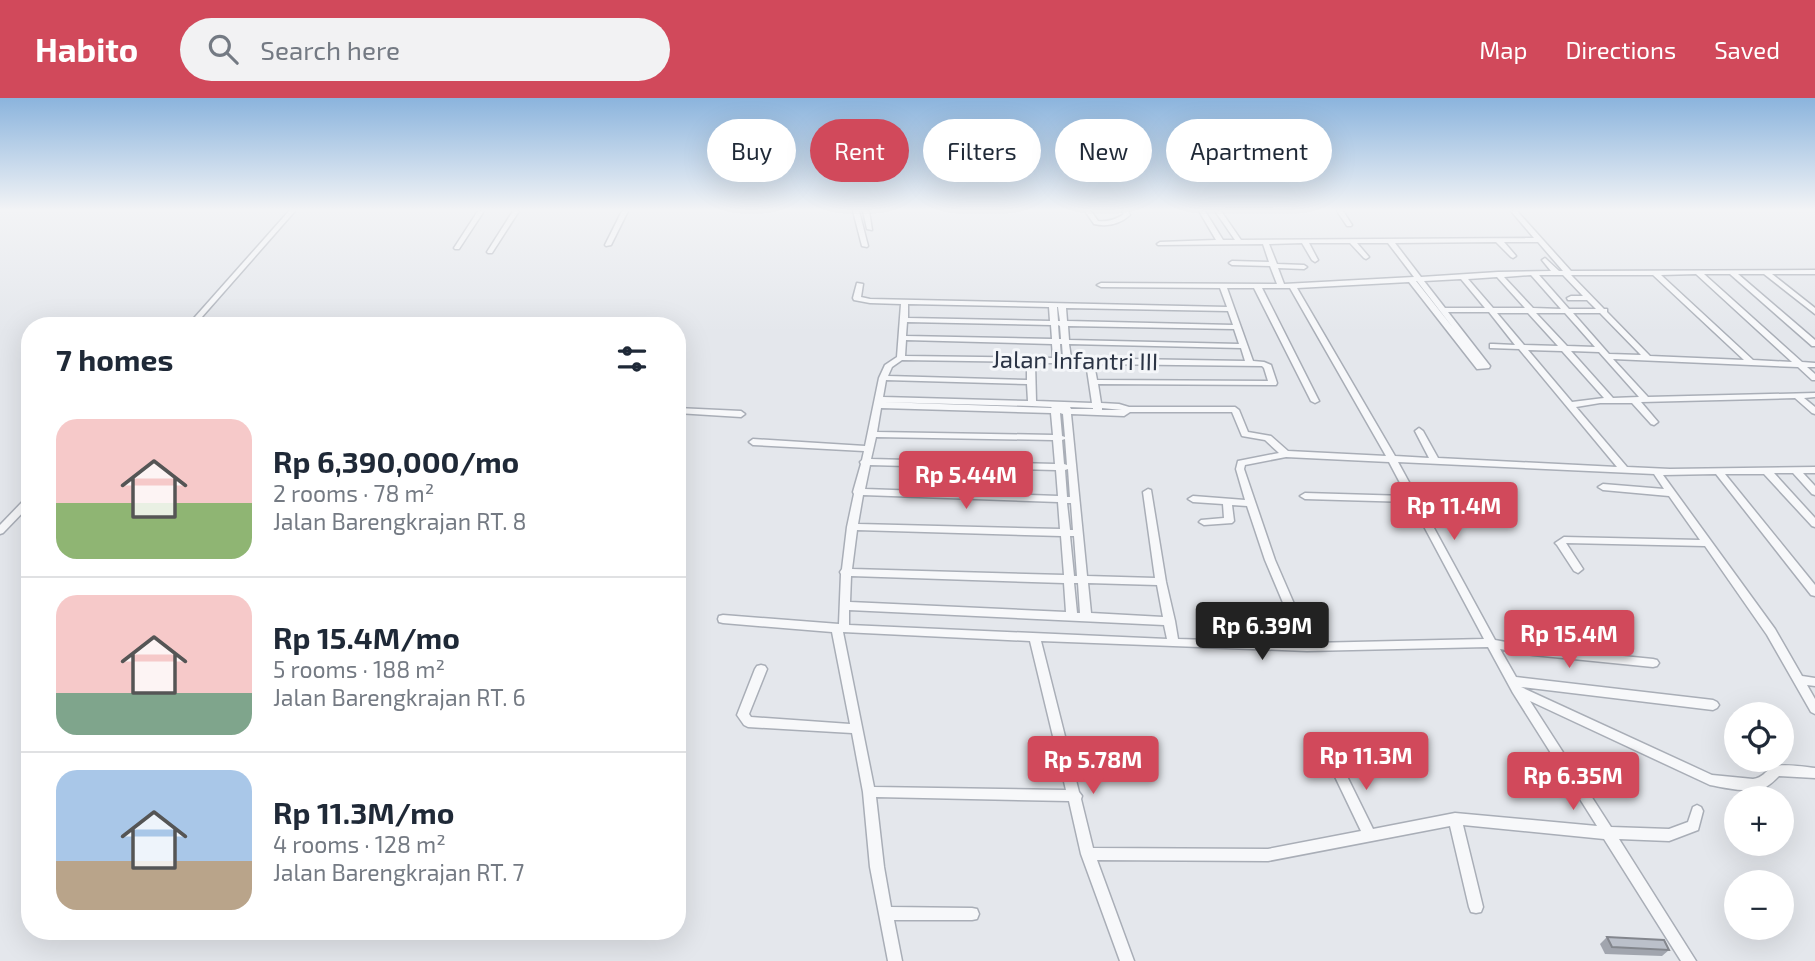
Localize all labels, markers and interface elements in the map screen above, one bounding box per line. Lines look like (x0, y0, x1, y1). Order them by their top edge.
search box (180, 18, 670, 81)
text: Habito (35, 29, 138, 69)
icon: search (204, 30, 242, 68)
text: Search here (260, 34, 400, 65)
text: Map (1479, 35, 1527, 64)
text: Directions (1565, 35, 1676, 64)
text: Saved (1714, 35, 1780, 64)
chip: Buy (707, 119, 796, 182)
chip: Rent (810, 119, 909, 182)
chip: Filters (923, 119, 1041, 182)
chip: New (1055, 119, 1152, 182)
chip: Apartment (1166, 119, 1332, 182)
icon: filters (613, 340, 651, 378)
text: 7 homes (56, 341, 173, 377)
street label: Jalan Infantri III (992, 344, 1158, 375)
text: Rp 6,390,000/mo (273, 443, 519, 479)
icon: home (112, 447, 196, 531)
pin: Rp 5.44M (894, 452, 1038, 511)
text: Rp 5.44M (915, 460, 1017, 488)
text: 2 rooms · 78 m² (273, 479, 434, 507)
pin: Rp 11.4M (1382, 482, 1526, 542)
text: Rp 11.4M (1407, 491, 1501, 519)
text: Jalan Barengkrajan RT. 8 (273, 507, 527, 535)
pin: Rp 6.39M (1190, 602, 1334, 662)
pin: Rp 15.4M (1497, 610, 1641, 670)
text: Rp 6.39M (1212, 611, 1312, 639)
text: Rp 15.4M/mo (273, 619, 460, 655)
text: Rp 15.4M (1520, 619, 1618, 647)
icon: home (112, 623, 196, 707)
text: 5 rooms · 188 m² (273, 655, 445, 683)
text: Jalan Barengkrajan RT. 6 (273, 683, 526, 711)
map controls (1724, 702, 1794, 940)
button: locate (1724, 702, 1794, 772)
pin: Rp 11.3M (1294, 732, 1438, 792)
pin: Rp 5.78M (1021, 736, 1165, 796)
text: Rp 11.3M (1319, 741, 1413, 769)
text: Rp 5.78M (1044, 745, 1142, 773)
pin: Rp 6.35M (1501, 752, 1645, 812)
text: Rp 6.35M (1523, 761, 1623, 789)
button: + (1724, 786, 1794, 856)
text: Rp 11.3M/mo (273, 794, 454, 830)
icon: home (112, 798, 196, 882)
text: 4 rooms · 128 m² (273, 830, 446, 858)
text: Jalan Barengkrajan RT. 7 (273, 858, 524, 886)
button: − (1724, 870, 1794, 940)

